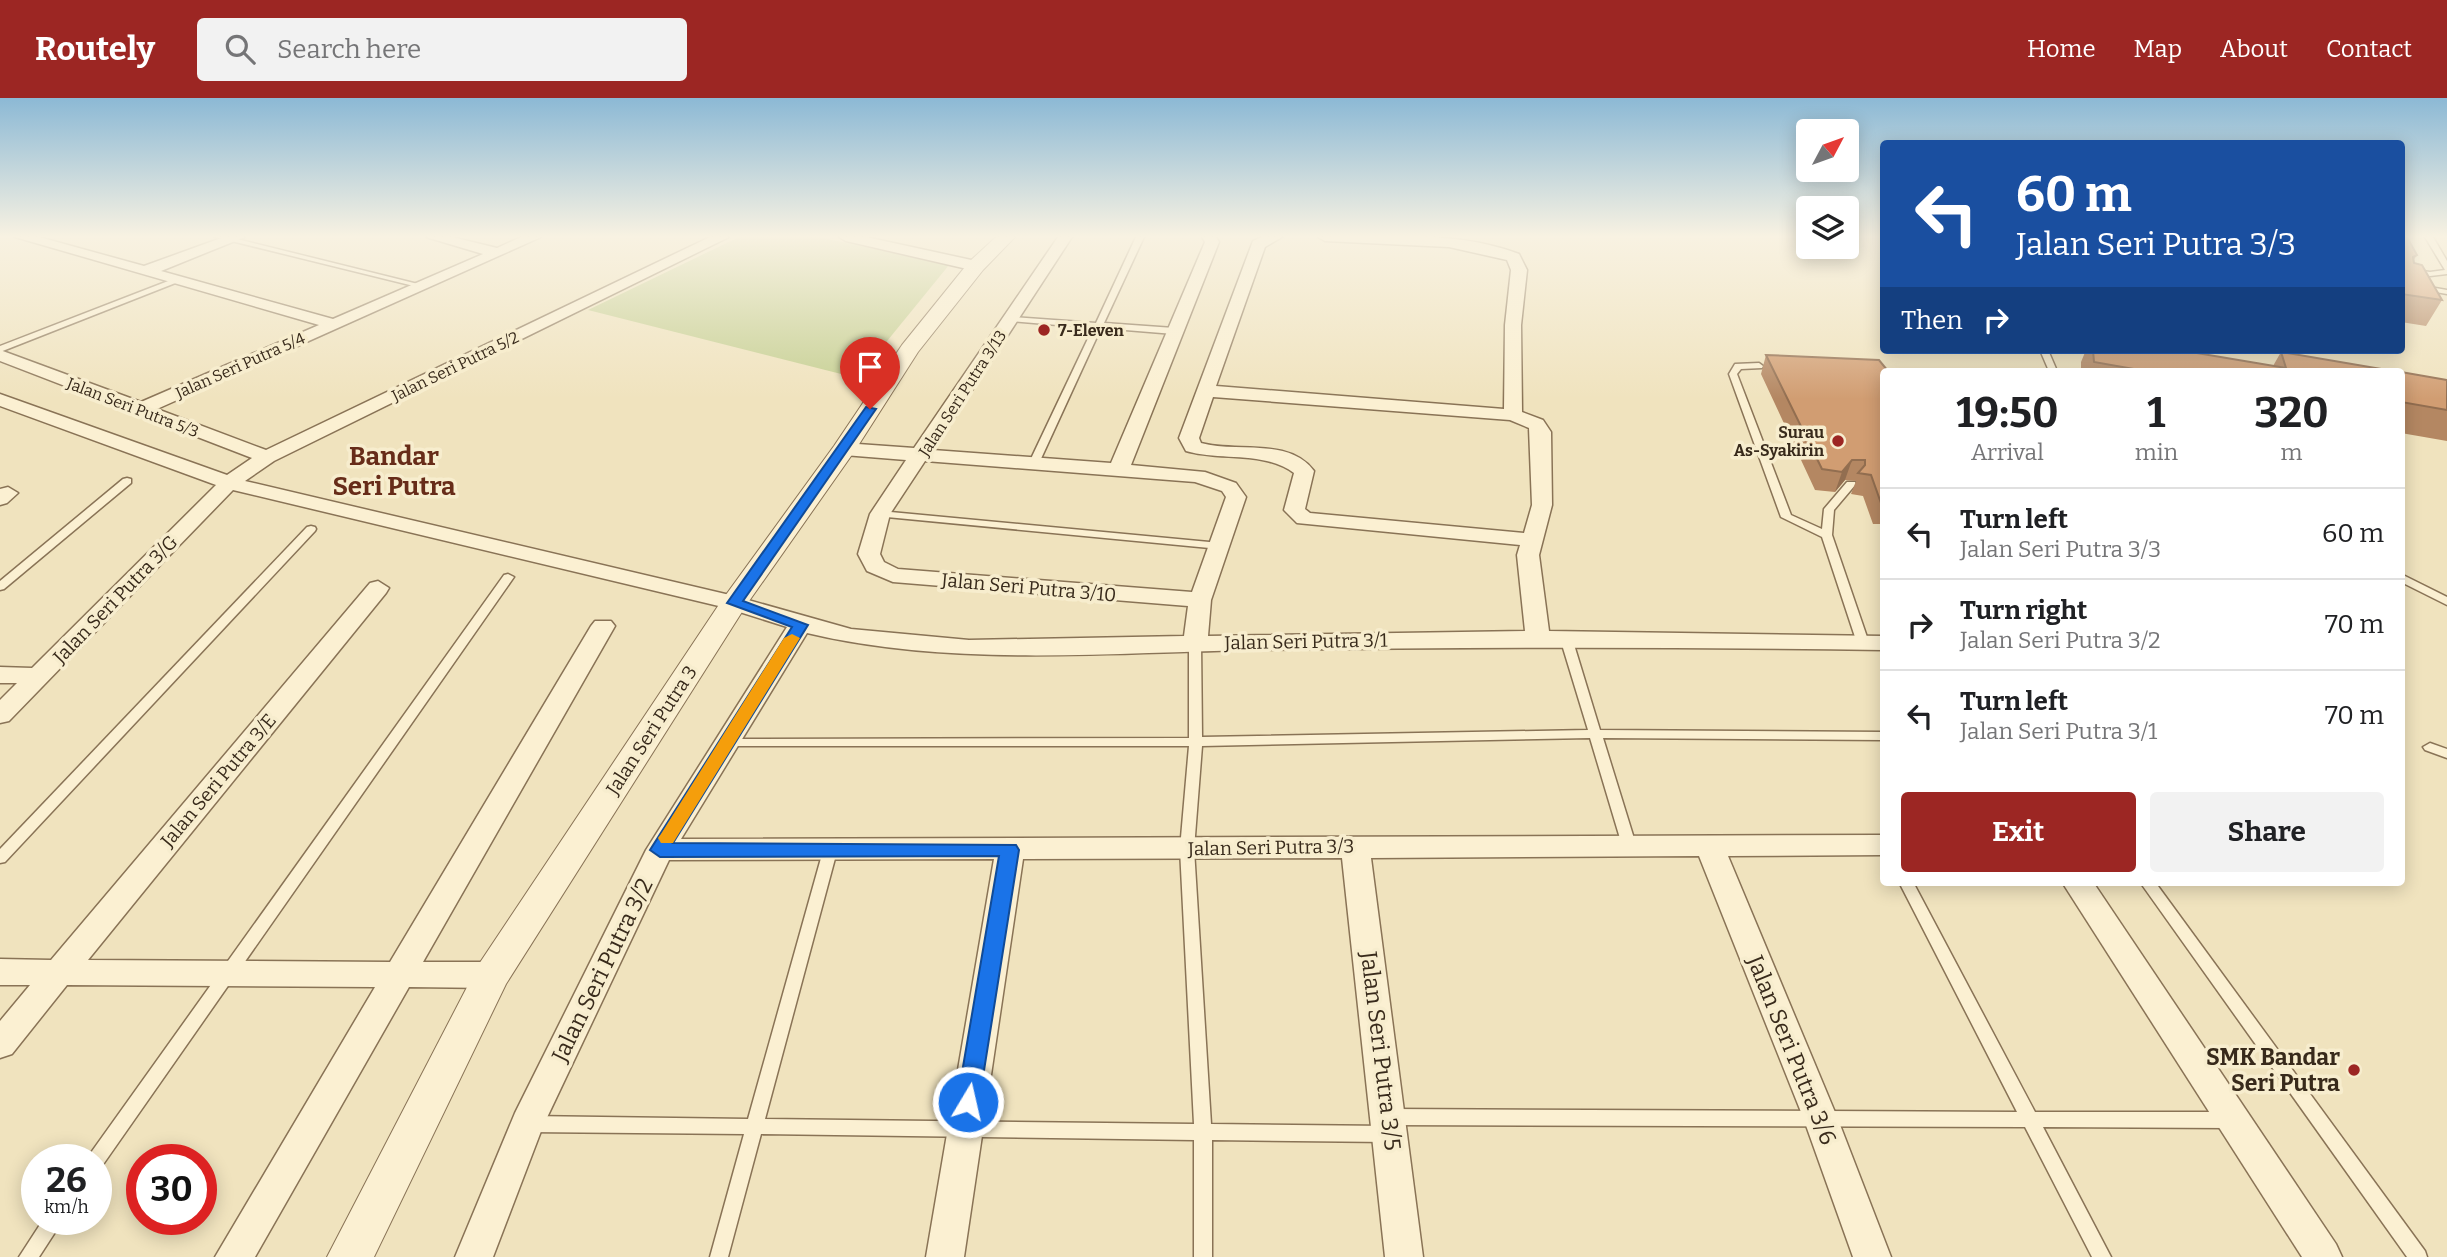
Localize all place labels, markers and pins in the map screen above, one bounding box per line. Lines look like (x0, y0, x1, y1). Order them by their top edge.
place label: 7-Eleven (1058, 321, 1125, 340)
marker: 7-Eleven (1036, 322, 1052, 338)
pin (840, 337, 900, 409)
place label: Surau As-Syakirin (1734, 423, 1825, 460)
marker: Surau As-Syakirin (1830, 433, 1846, 449)
place label: SMK Bandar Seri Putra (2206, 1043, 2340, 1097)
marker: SMK Bandar Seri Putra (2346, 1062, 2362, 1078)

